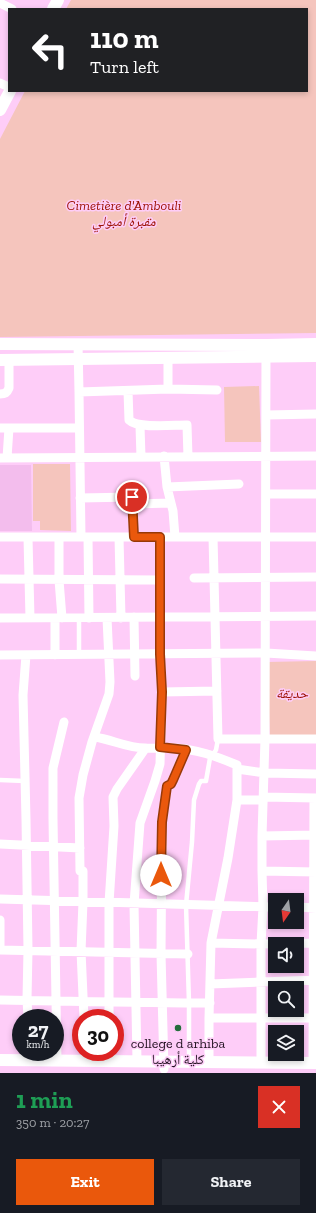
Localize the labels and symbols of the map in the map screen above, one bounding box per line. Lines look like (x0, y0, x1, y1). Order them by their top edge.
park label: Cimetière d'Ambouli مقبرة أمبولي (67, 197, 181, 233)
pin (115, 480, 149, 514)
park label: حديقة (276, 685, 309, 702)
position arrow (140, 854, 182, 896)
north arrow (268, 893, 304, 929)
speed limit sign: 30 (72, 1009, 124, 1061)
marker: college d arhiba كلية أرهيبا (173, 1023, 183, 1033)
place label: college d arhiba كلية أرهيبا (131, 1035, 226, 1068)

